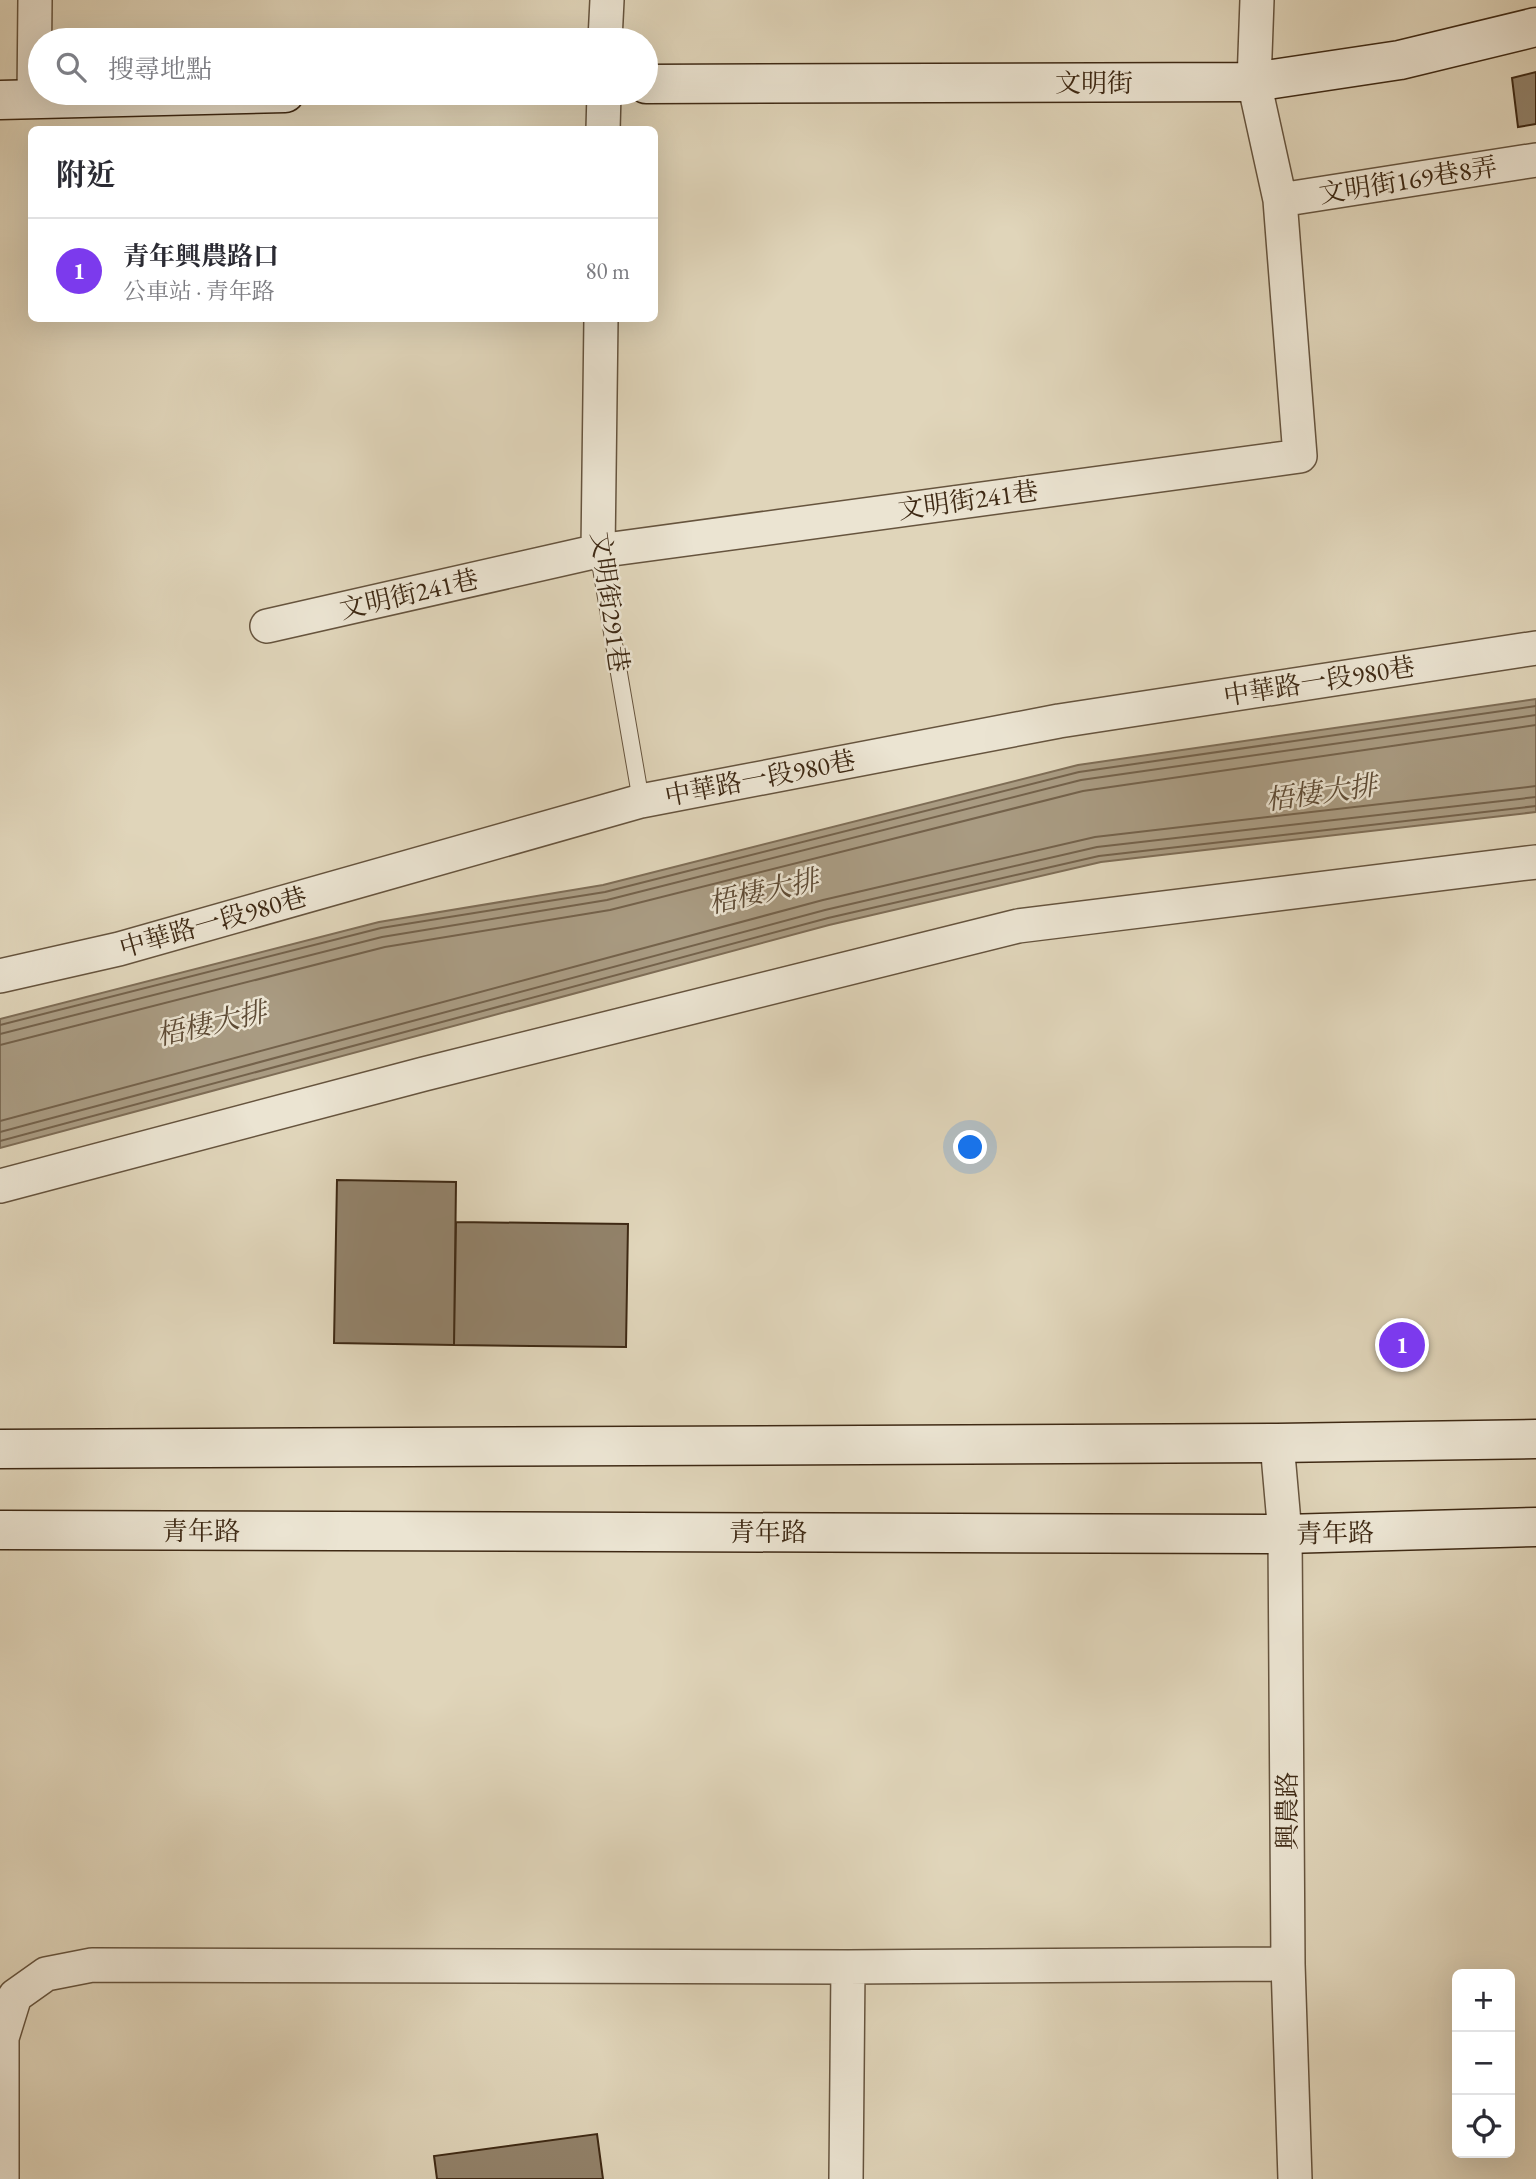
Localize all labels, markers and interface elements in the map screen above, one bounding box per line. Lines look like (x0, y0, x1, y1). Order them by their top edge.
search box (28, 28, 658, 105)
icon: search (52, 48, 90, 86)
text: 搜尋地點 (108, 52, 212, 86)
street label: 文明街 (1055, 66, 1133, 100)
street label: 文明街169巷8弄 (1316, 149, 1500, 211)
text: 附近 (56, 155, 116, 194)
text: 青年興農路口 (123, 239, 279, 273)
text: 1 (73, 256, 85, 286)
text: 80 m (585, 256, 630, 286)
text: 公車站 · 青年路 (123, 276, 275, 306)
street label: 文明街241巷 (896, 473, 1040, 527)
street label: 文明街291巷 (583, 530, 637, 674)
street label: 文明街241巷 (336, 562, 482, 626)
street label: 中華路一段980巷 (1221, 649, 1417, 713)
street label: 中華路一段980巷 (662, 743, 858, 813)
water label: 梧棲大排 (1263, 766, 1383, 818)
water label: 梧棲大排 (704, 860, 826, 921)
street label: 中華路一段980巷 (115, 879, 311, 965)
water label: 梧棲大排 (152, 992, 274, 1053)
your location (953, 1130, 987, 1164)
pin: 1 (1379, 1319, 1425, 1371)
street label: 青年路 (162, 1514, 240, 1548)
street label: 青年路 (729, 1515, 807, 1549)
street label: 青年路 (1296, 1515, 1374, 1551)
street label: 興農路 (1270, 1772, 1304, 1850)
map controls (1452, 1969, 1515, 2158)
button: + (1452, 1969, 1515, 2032)
button: − (1452, 2032, 1515, 2095)
button: locate (1452, 2095, 1515, 2158)

